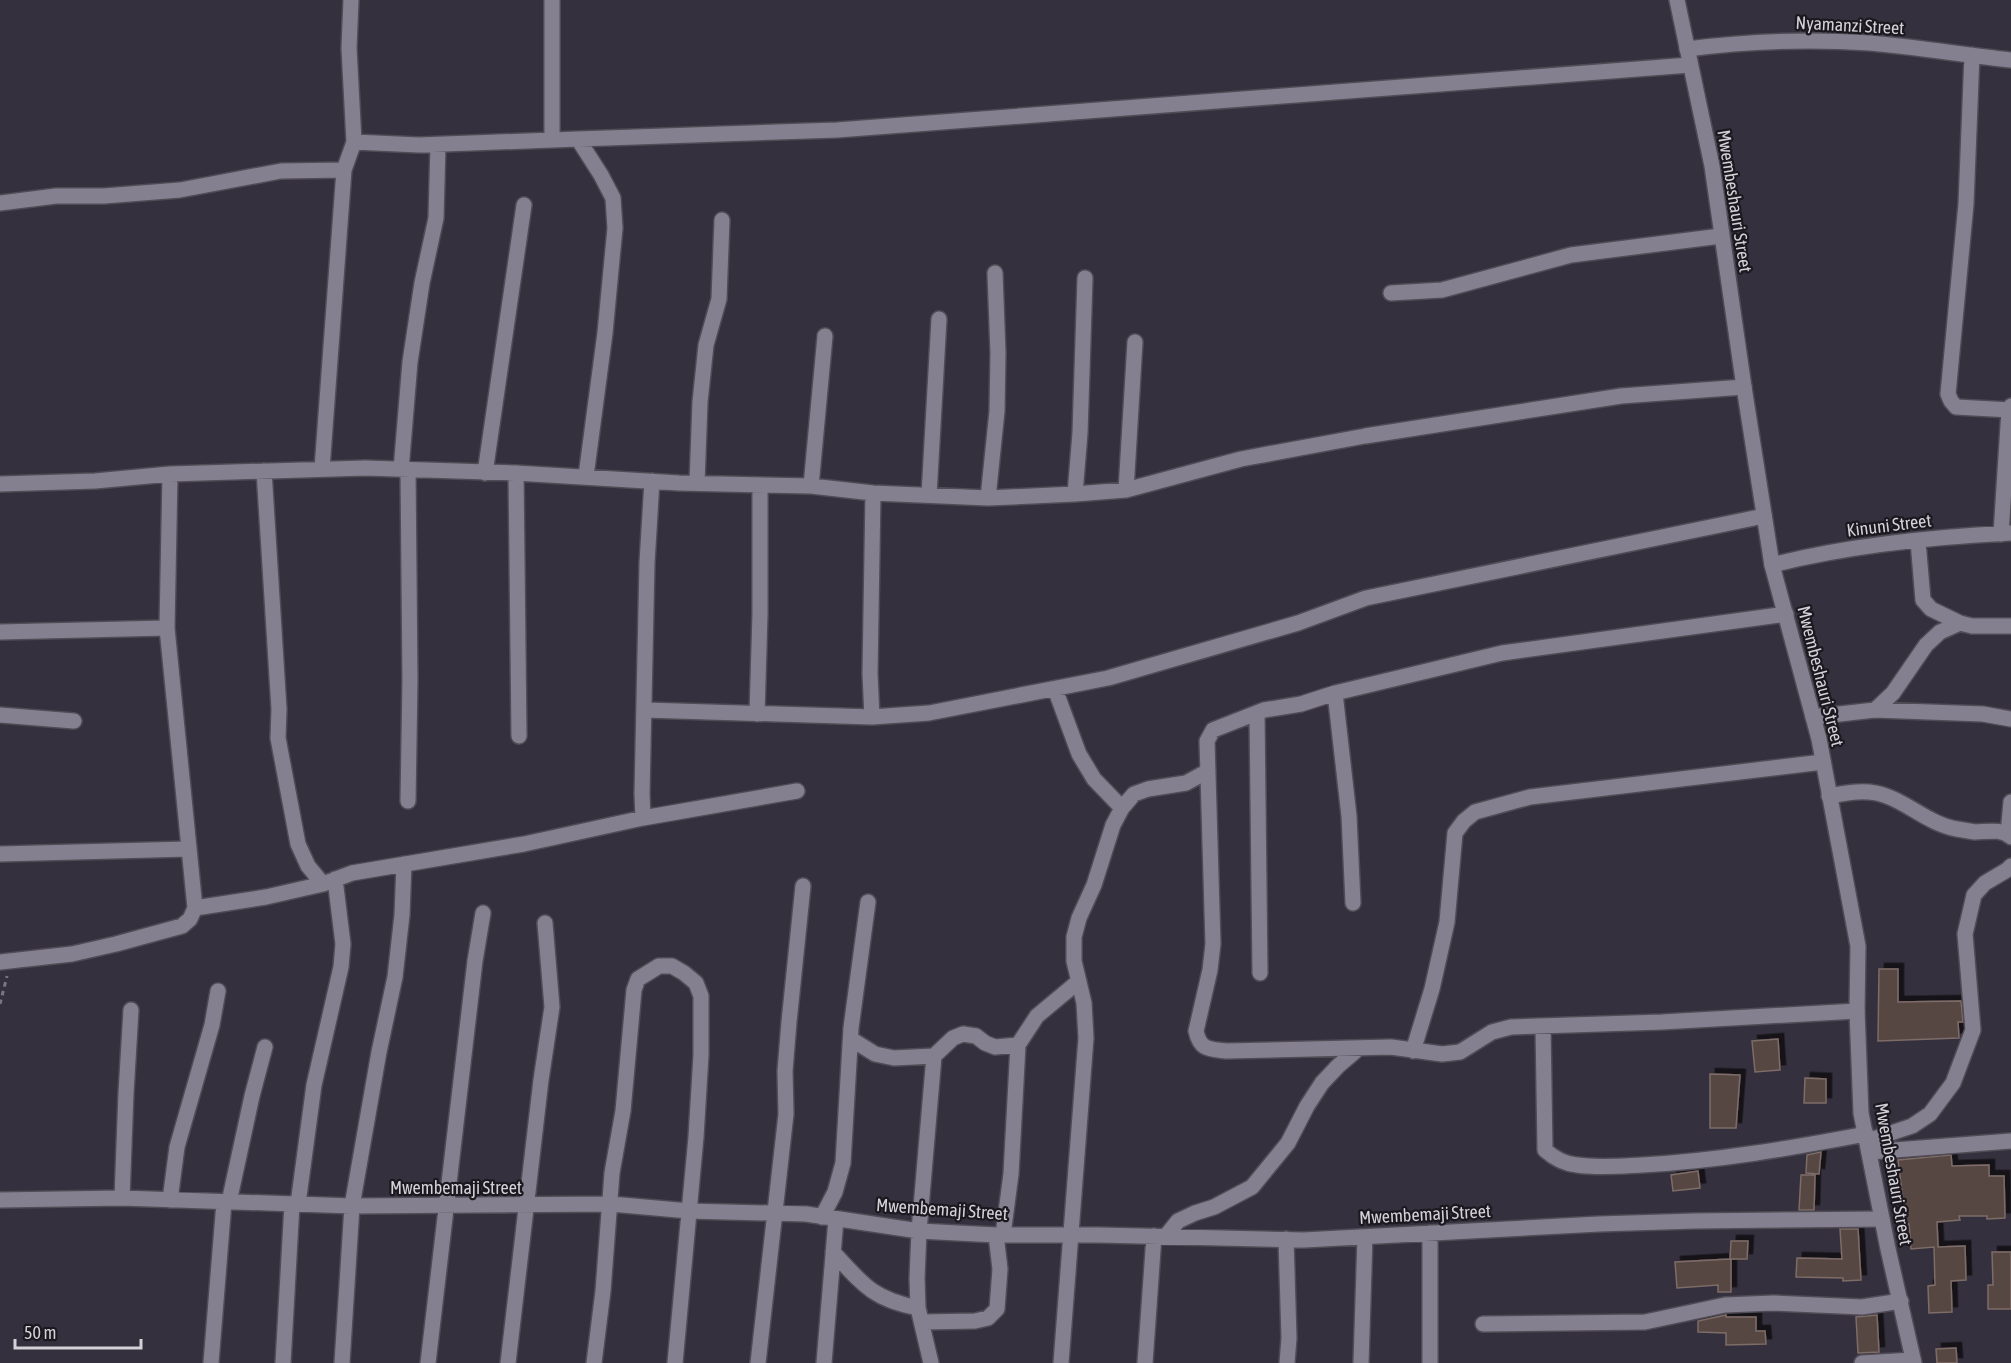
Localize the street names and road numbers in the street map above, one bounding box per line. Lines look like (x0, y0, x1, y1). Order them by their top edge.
street label: Nyamanzi Street (1795, 12, 1905, 38)
street label: Mwembeshauri Street (1713, 128, 1757, 274)
street label: Kinuni Street (1845, 509, 1933, 541)
street label: Mwembeshauri Street (1793, 604, 1849, 748)
street label: Mwembeshauri Street (1871, 1101, 1917, 1247)
street label: Mwembemaji Street (390, 1177, 522, 1198)
street label: Mwembemaji Street (875, 1194, 1009, 1224)
street label: Mwembemaji Street (1359, 1200, 1491, 1228)

